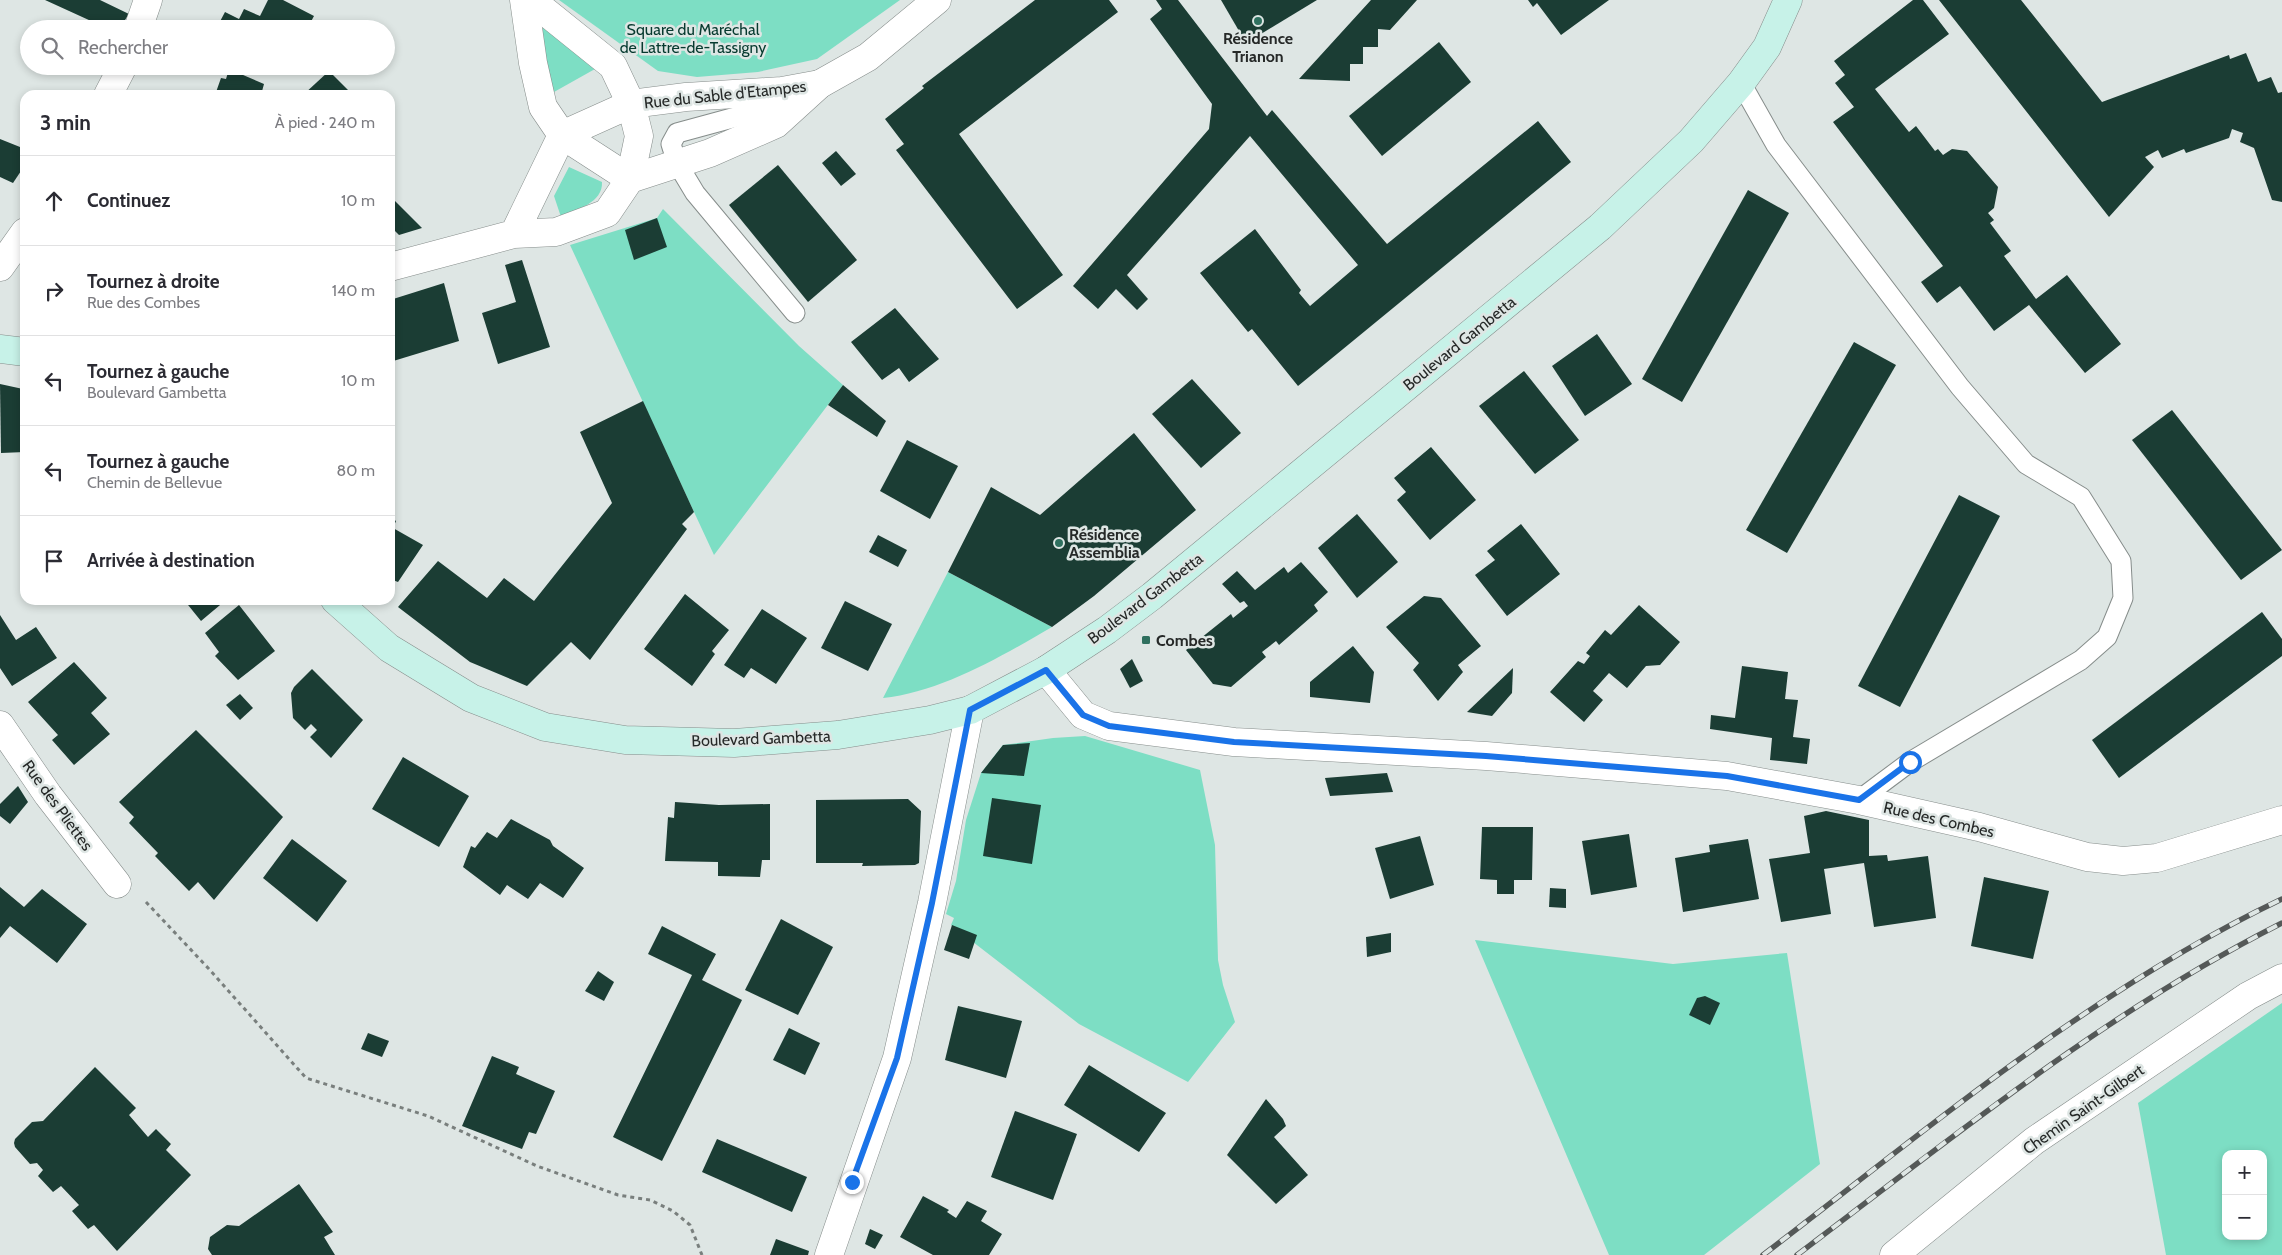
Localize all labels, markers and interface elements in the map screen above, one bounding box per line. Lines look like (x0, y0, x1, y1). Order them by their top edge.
marker: Résidence Trianon (1252, 15, 1264, 27)
search box (20, 20, 395, 75)
park label: Square du Maréchal de Lattre-de-Tassigny (620, 20, 766, 57)
place label: Résidence Trianon (1223, 29, 1293, 66)
icon: search (38, 34, 66, 62)
text: Rechercher (78, 36, 168, 59)
street label: Rue du Sable d'Etampes (643, 76, 807, 112)
text: 3 min (40, 110, 91, 135)
text: À pied · 240 m (275, 113, 375, 132)
icon: ahead (40, 187, 68, 215)
text: Continuez (87, 189, 170, 212)
text: 10 m (341, 191, 375, 210)
text: Tournez à droite (87, 270, 220, 293)
icon: right (40, 277, 68, 305)
text: 140 m (332, 281, 375, 300)
street label: Boulevard Gambetta (1399, 292, 1520, 395)
text: Rue des Combes (87, 293, 200, 312)
text: Tournez à gauche (87, 360, 229, 383)
icon: left (40, 367, 68, 395)
text: 10 m (341, 371, 375, 390)
text: Boulevard Gambetta (87, 383, 226, 402)
text: Tournez à gauche (87, 450, 229, 473)
icon: left (40, 457, 68, 485)
text: 80 m (337, 461, 375, 480)
text: Chemin de Bellevue (87, 473, 222, 492)
place label: Résidence Assemblia (1069, 525, 1140, 562)
marker: Résidence Assemblia (1053, 537, 1065, 549)
icon: arrive (40, 547, 68, 575)
text: Arrivée à destination (87, 549, 255, 572)
street label: Boulevard Gambetta (1084, 549, 1207, 648)
place label: Combes (1156, 631, 1213, 650)
marker: Combes (1140, 634, 1152, 646)
street label: Boulevard Gambetta (691, 727, 831, 750)
route start (1899, 751, 1922, 774)
street label: Rue des Pliettes (18, 756, 97, 854)
street label: Rue des Combes (1882, 798, 1996, 842)
street label: Chemin Saint-Gilbert (2019, 1060, 2148, 1158)
map controls (2222, 1150, 2267, 1240)
button: + (2222, 1150, 2267, 1195)
route end (841, 1171, 864, 1194)
button: − (2222, 1195, 2267, 1240)

